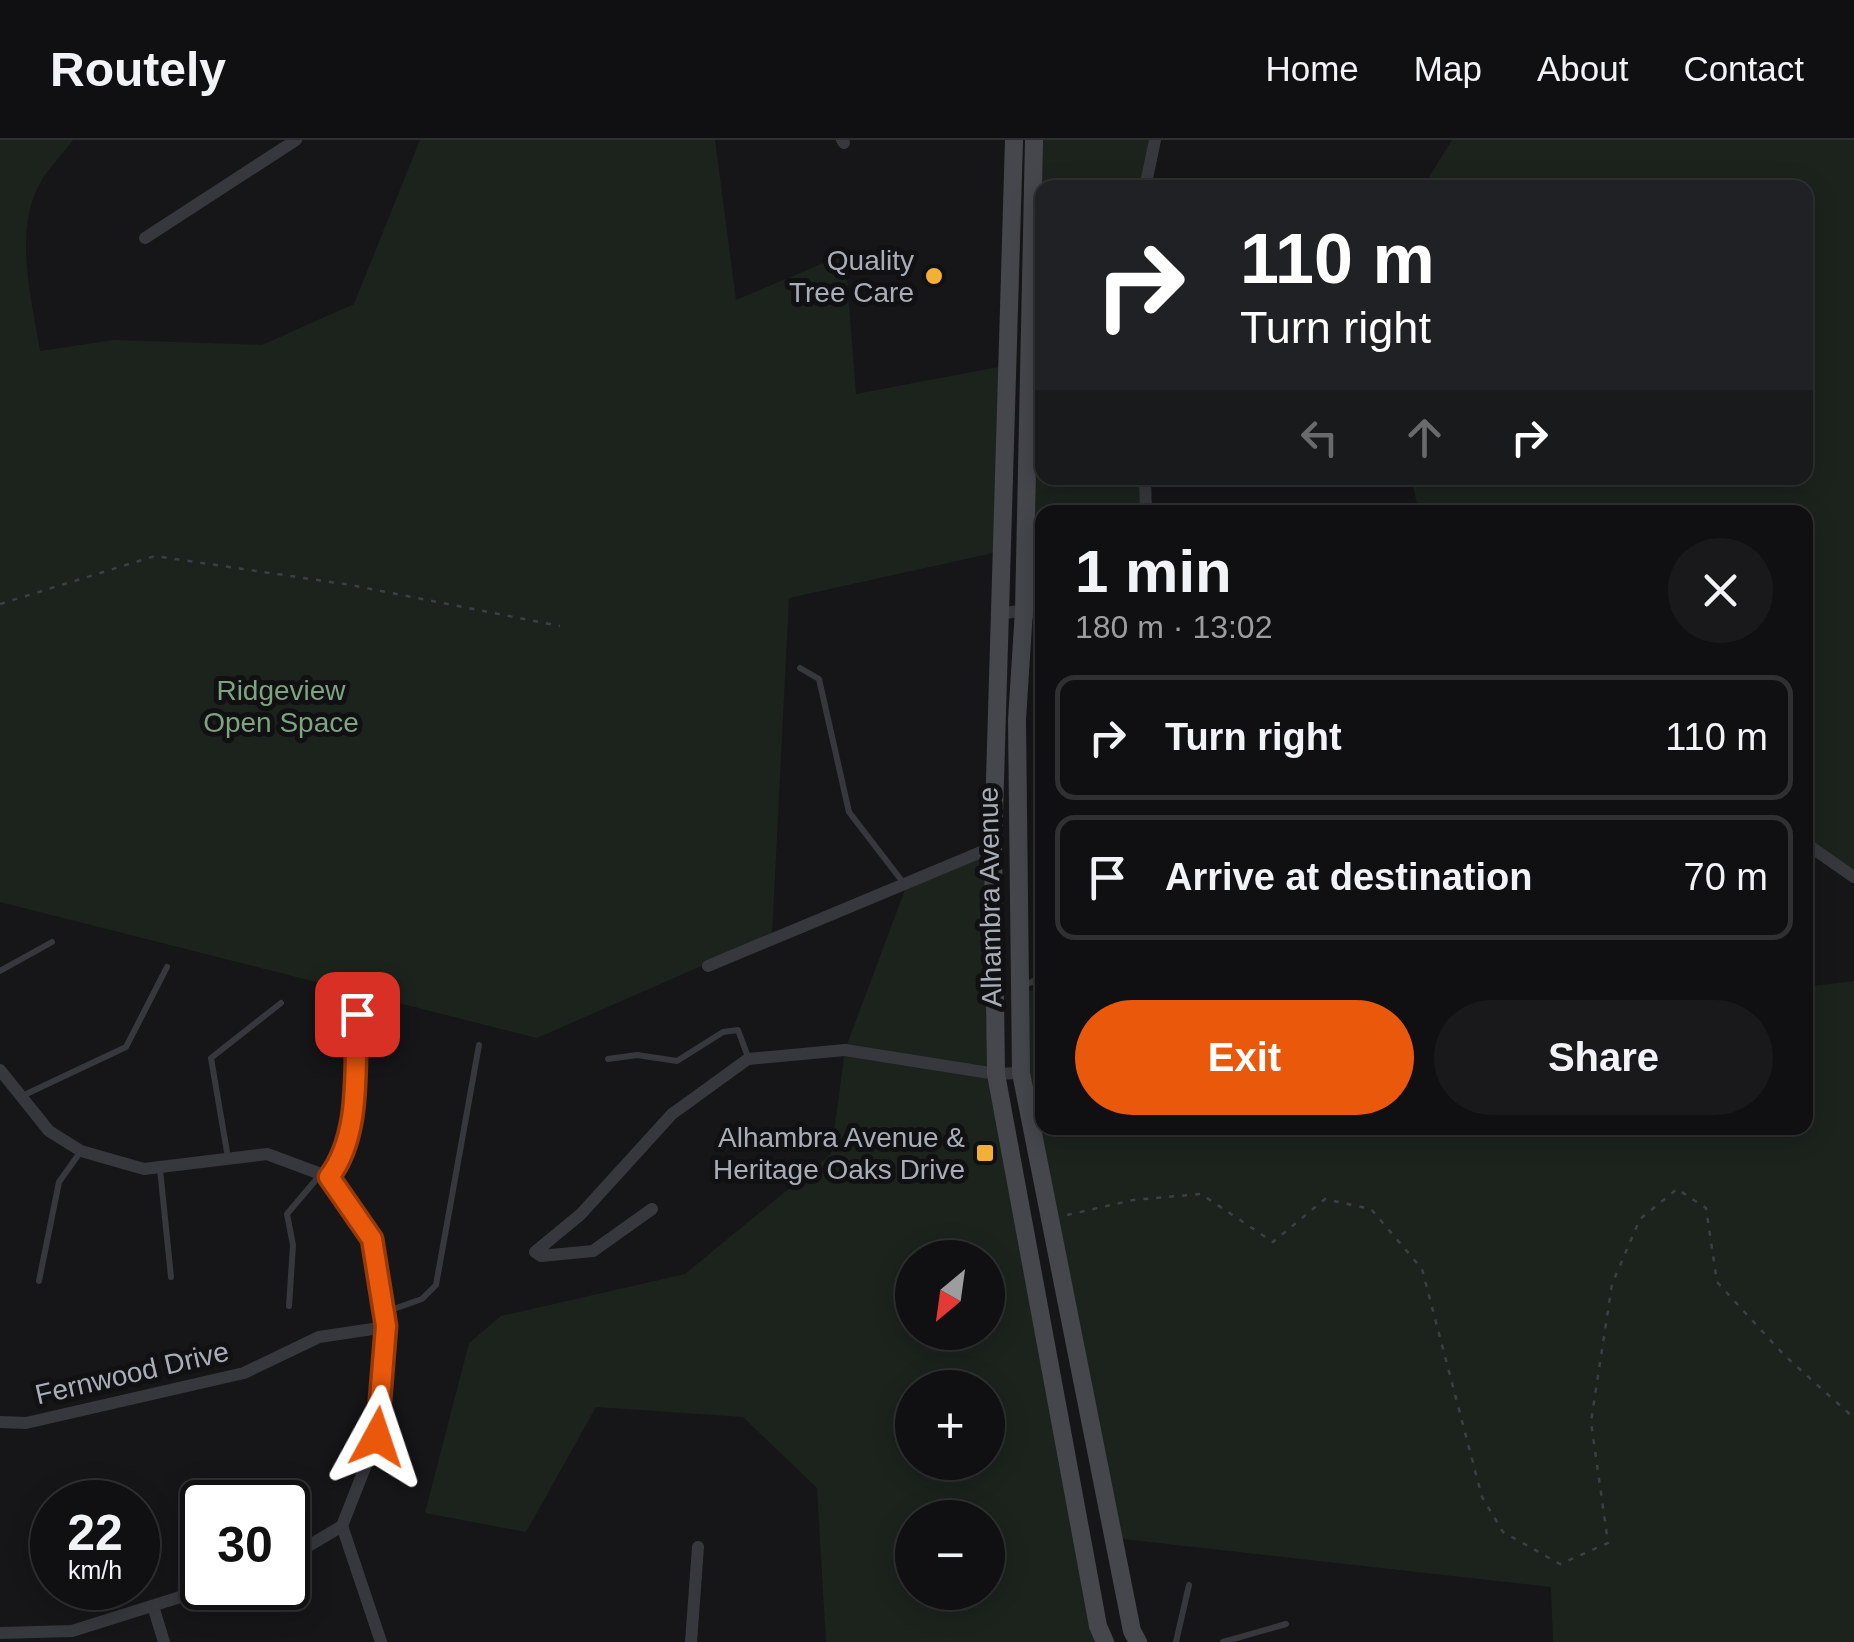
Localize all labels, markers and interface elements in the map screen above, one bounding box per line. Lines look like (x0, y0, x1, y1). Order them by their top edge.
text: Routely (50, 43, 226, 96)
text: Home (1265, 49, 1359, 88)
text: Map (1414, 49, 1482, 88)
text: About (1537, 49, 1628, 88)
text: Contact (1683, 49, 1804, 88)
icon: right (1075, 220, 1205, 350)
text: 110 m (1240, 220, 1435, 298)
place label: Quality Tree Care (789, 245, 914, 308)
marker: Quality Tree Care (923, 265, 945, 287)
text: Turn right (1240, 302, 1431, 353)
icon: left (1292, 410, 1347, 465)
icon: ahead (1397, 410, 1452, 465)
icon: right (1502, 410, 1557, 465)
text: 1 min (1075, 538, 1232, 605)
button: close (1668, 538, 1773, 643)
text: 180 m · 13:02 (1075, 609, 1272, 645)
park label: Ridgeview Open Space (203, 675, 359, 738)
icon: right (1080, 710, 1135, 765)
text: Turn right (1165, 716, 1342, 758)
text: 110 m (1665, 716, 1768, 758)
street label: Alhambra Avenue (973, 786, 1007, 1008)
icon: arrive (1080, 850, 1135, 905)
text: Arrive at destination (1165, 856, 1532, 898)
text: 70 m (1684, 856, 1768, 898)
pin (315, 972, 400, 1057)
icon: arrive (330, 987, 385, 1042)
button: Exit (1075, 1000, 1414, 1115)
button: Share (1434, 1000, 1773, 1115)
place label: Alhambra Avenue & Heritage Oaks Drive (713, 1122, 965, 1185)
marker: Alhambra Avenue & Heritage Oaks Drive (974, 1142, 996, 1164)
north arrow (895, 1240, 1005, 1350)
map controls (895, 1240, 1005, 1610)
street label: Fernwood Drive (32, 1336, 232, 1410)
button: + (895, 1370, 1005, 1480)
position arrow (325, 1385, 429, 1489)
speed limit sign: 30 (180, 1480, 310, 1610)
button: − (895, 1500, 1005, 1610)
text: 22 (67, 1505, 123, 1561)
text: km/h (68, 1556, 122, 1584)

